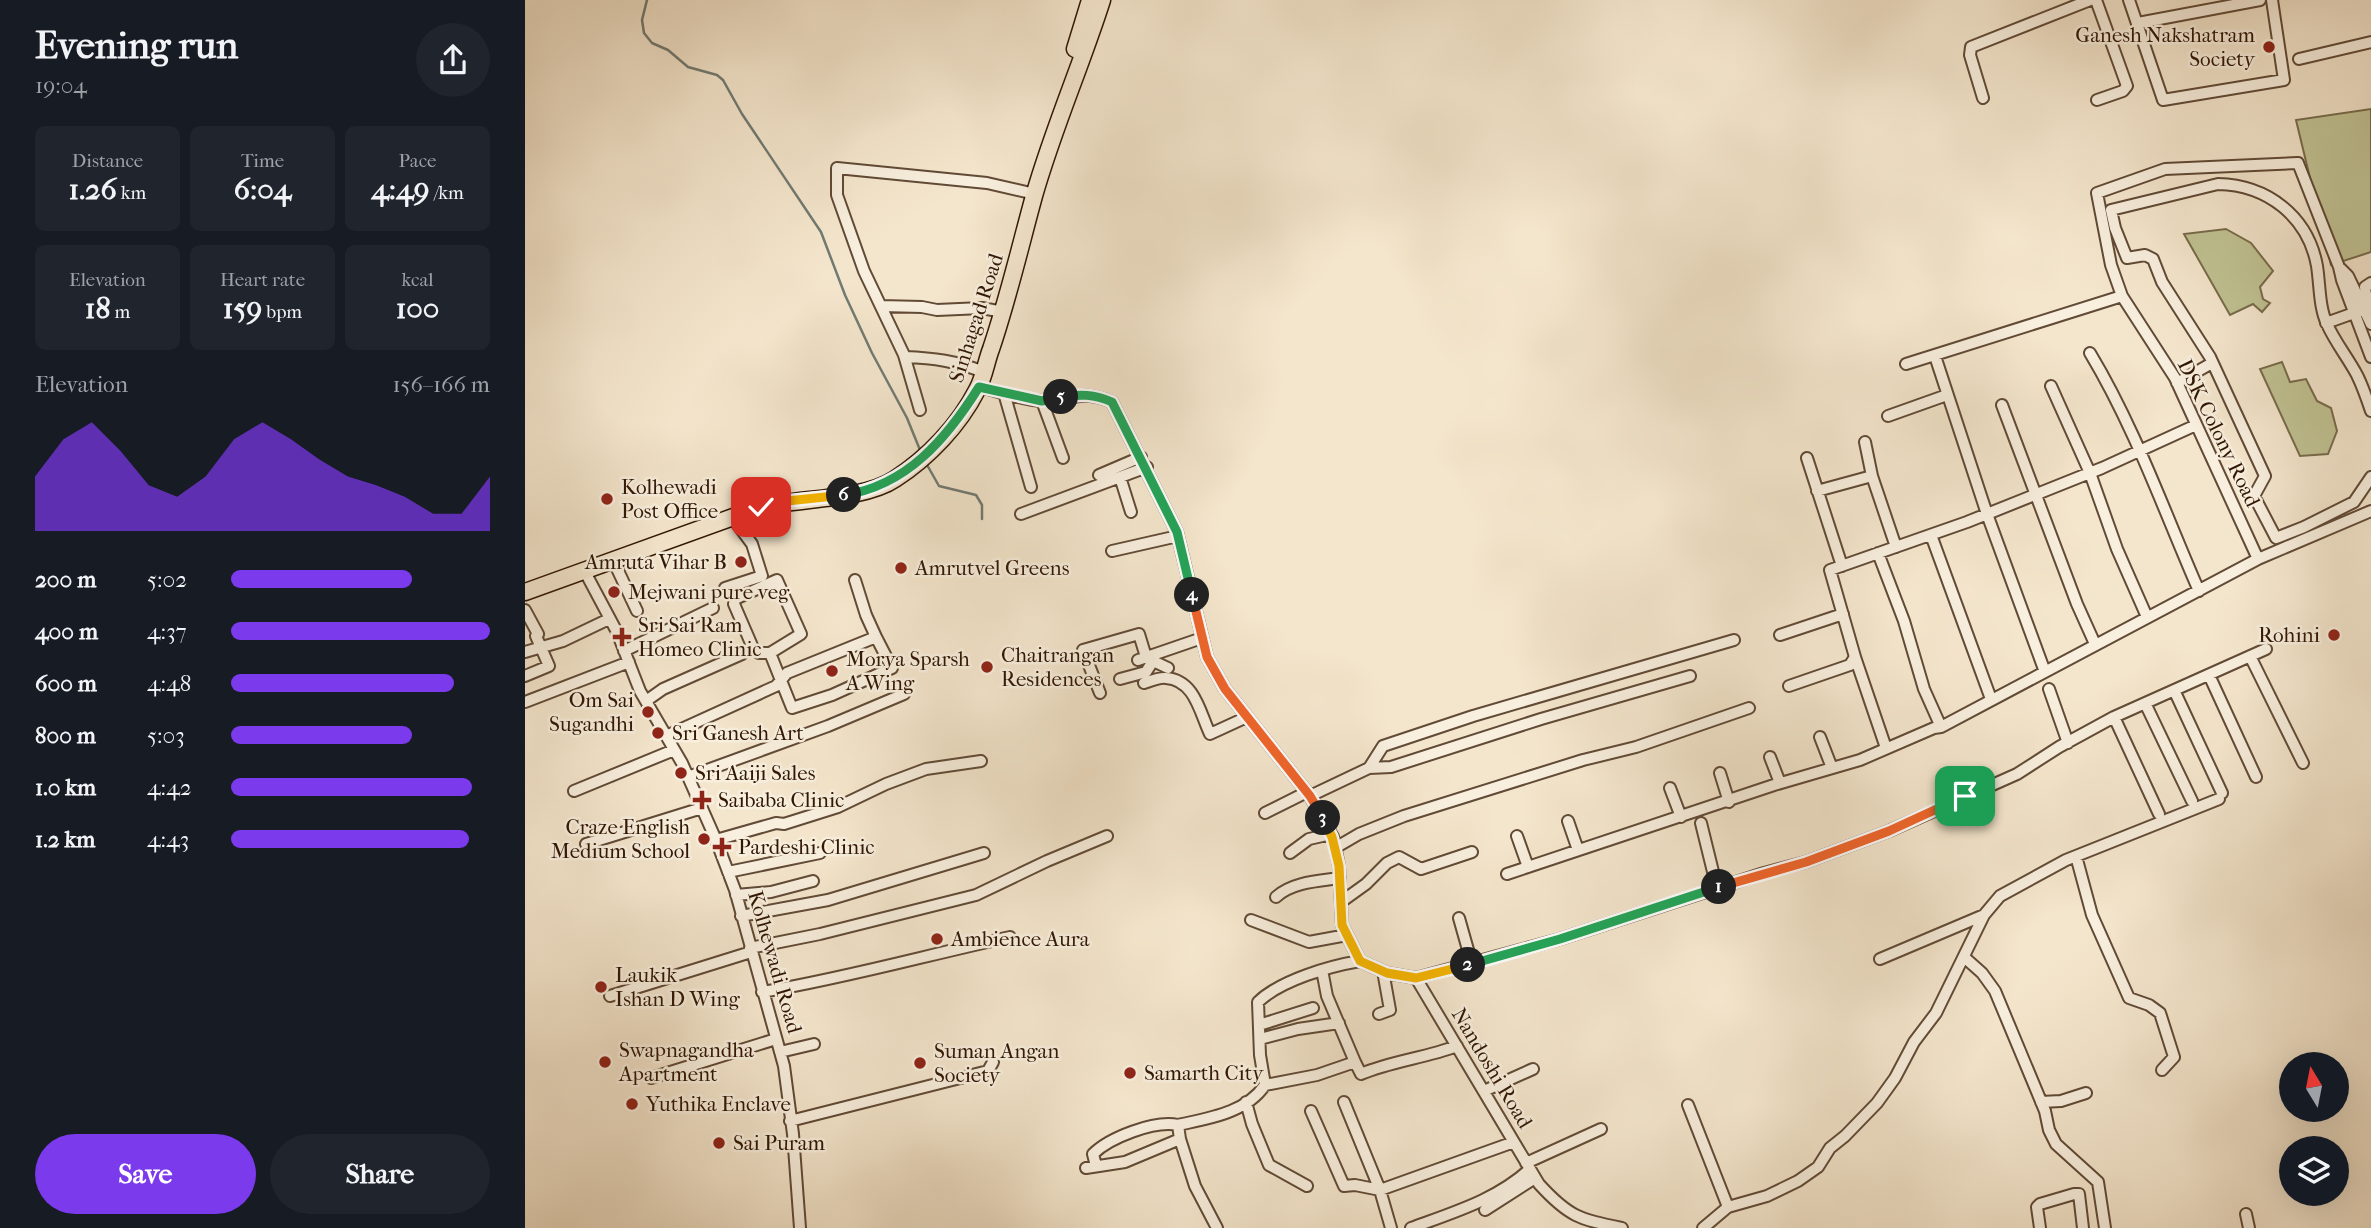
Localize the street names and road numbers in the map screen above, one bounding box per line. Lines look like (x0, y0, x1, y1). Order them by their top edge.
street label: Sinhagad Road (944, 250, 1008, 386)
street label: DSK Colony Road (2173, 355, 2265, 511)
street label: Kolhewadi Road (743, 888, 807, 1037)
street label: Nandoshi Road (1447, 1003, 1538, 1133)

